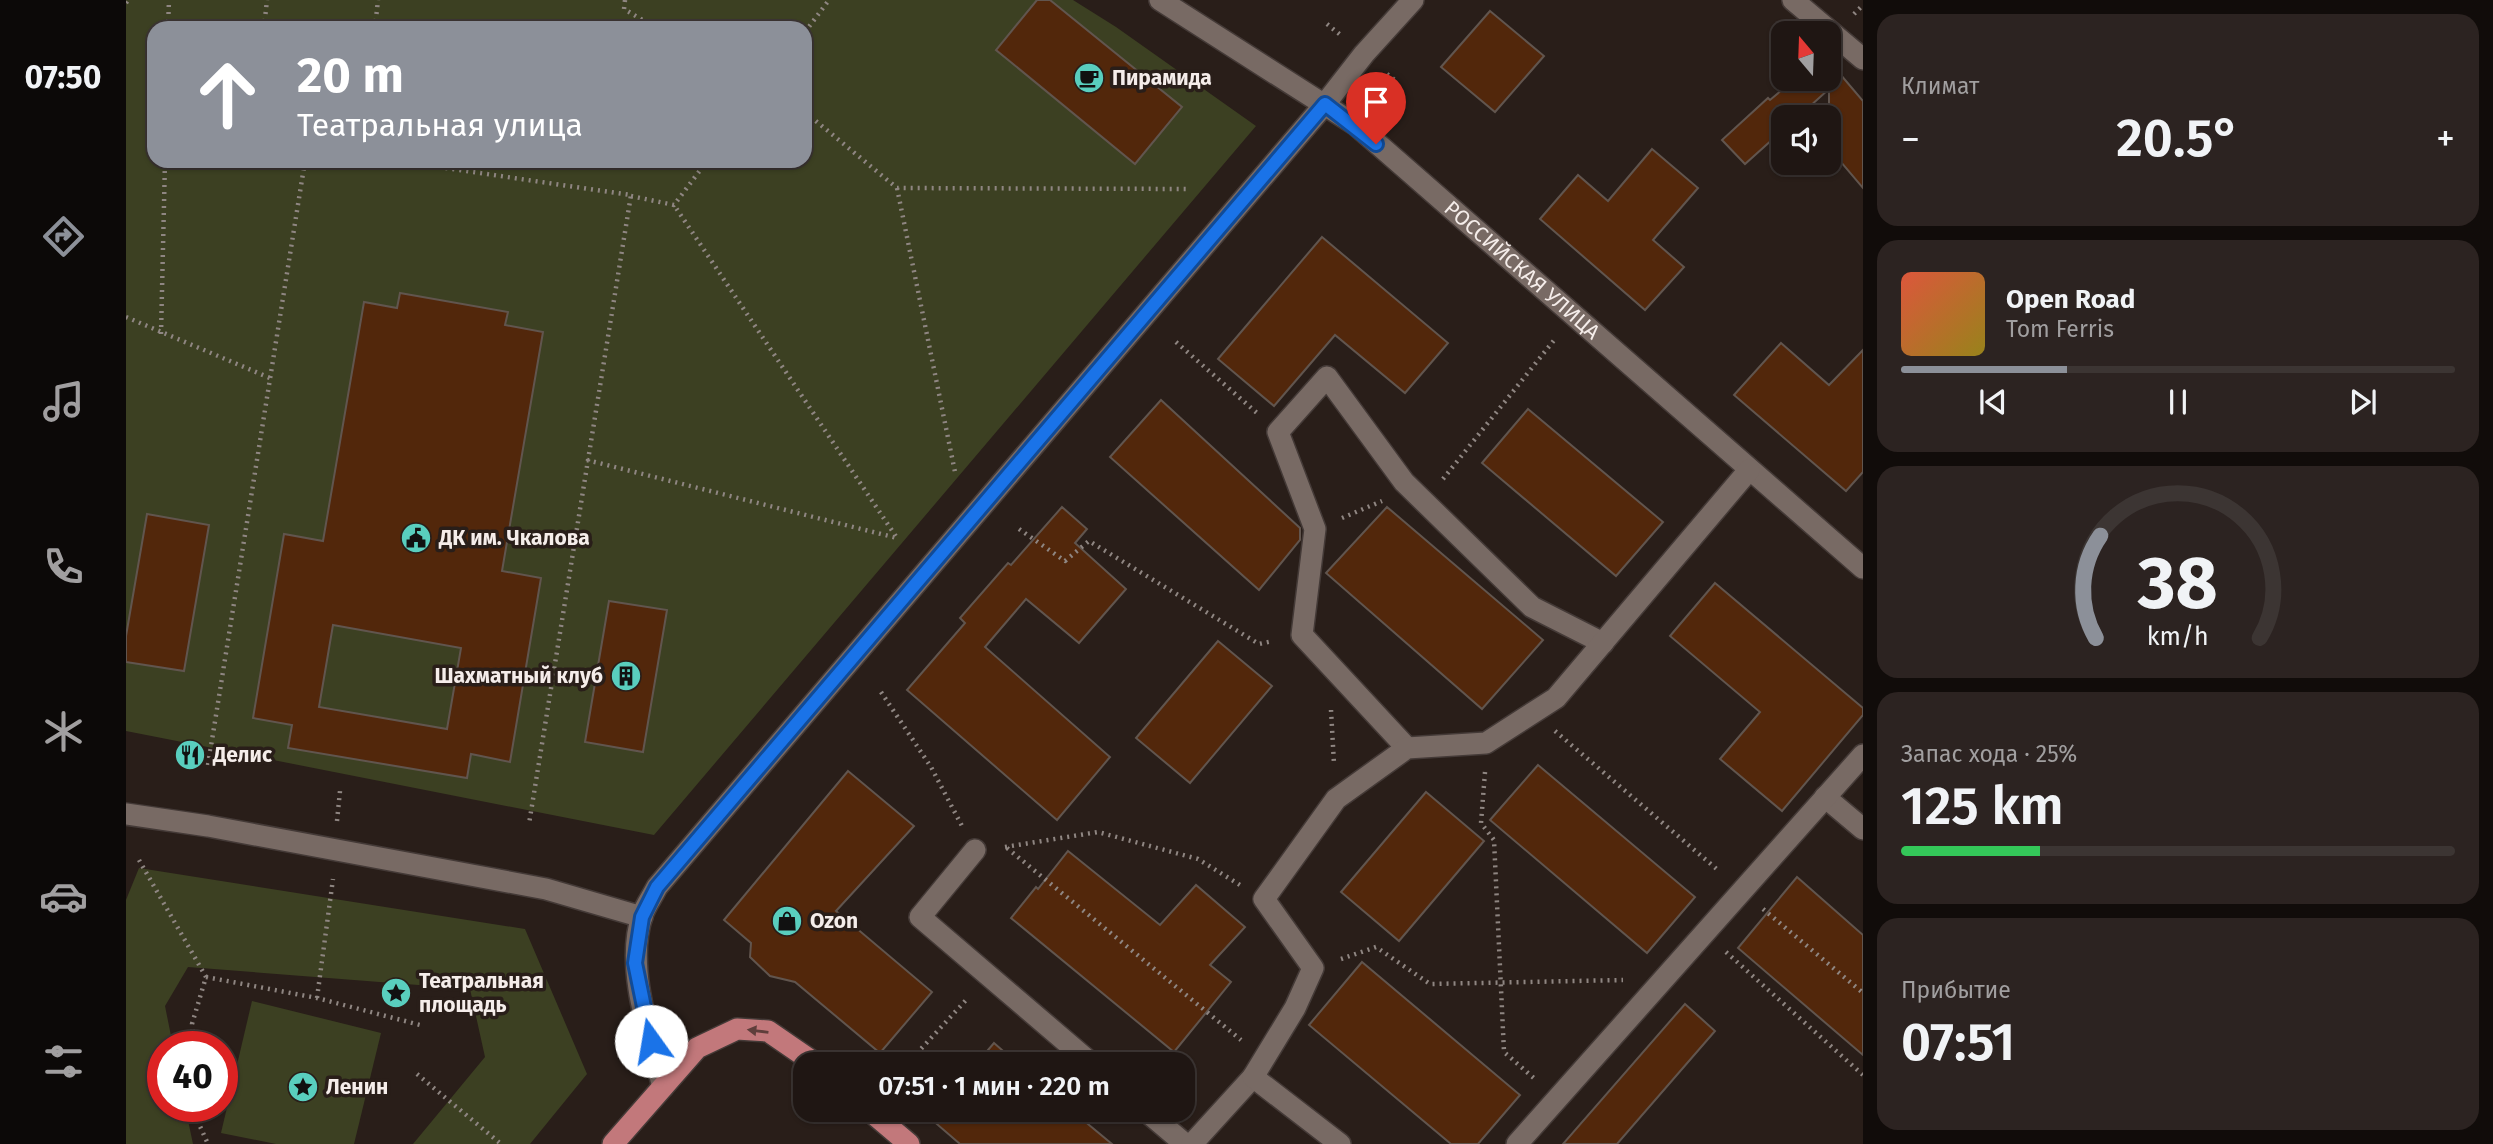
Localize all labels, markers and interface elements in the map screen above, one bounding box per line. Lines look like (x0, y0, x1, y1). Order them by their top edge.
north arrow (1771, 21, 1841, 91)
map controls (1771, 21, 1841, 175)
text: 20 m (297, 46, 404, 105)
icon: ahead (182, 49, 273, 140)
text: 07:50 (25, 58, 101, 96)
cafe icon: Пирамида (1072, 61, 1106, 95)
place label: Пирамида (1112, 65, 1212, 91)
pin (1346, 72, 1406, 144)
text: Климат (1901, 72, 1979, 100)
icon: arrive (1357, 83, 1395, 121)
button: sound (1771, 105, 1841, 175)
text: Театральная улица (297, 106, 583, 144)
text: 20.5° (2116, 107, 2240, 170)
text: − (1901, 116, 1920, 162)
text: + (2436, 116, 2455, 162)
street label: РОССИЙСКАЯ УЛИЦА (1439, 195, 1605, 345)
icon: directions (39, 212, 88, 261)
text: Open Road (2006, 284, 2135, 315)
text: Tom Ferris (2006, 315, 2114, 343)
icon: music (39, 377, 88, 426)
icon: previous (1974, 383, 2012, 421)
icon: pause (2159, 383, 2197, 421)
icon: next (2344, 383, 2382, 421)
public building icon: ДК им. Чкалова (399, 521, 433, 555)
place label: ДК им. Чкалова (438, 525, 590, 551)
text: 38 (2137, 540, 2218, 627)
icon: phone (39, 542, 88, 591)
text: km/h (2147, 622, 2209, 652)
building icon: Шахматный клуб (609, 659, 643, 693)
place label: Шахматный клуб (434, 663, 603, 689)
icon: climate (39, 707, 88, 756)
restaurant icon: Делис (173, 738, 207, 772)
text: Запас хода · 25% (1901, 740, 2077, 768)
place label: Делис (212, 742, 272, 768)
text: 125 km (1901, 775, 2064, 838)
icon: car (39, 872, 88, 921)
shop icon: Ozon (770, 904, 804, 938)
place label: Ozon (810, 908, 858, 934)
place label: Театральная площадь (419, 968, 544, 1018)
place icon: Театральная площадь (379, 976, 413, 1010)
text: Прибытие (1901, 976, 2011, 1004)
position arrow (614, 1004, 688, 1078)
text: 07:51 (1901, 1011, 2015, 1074)
one-way arrow (747, 1025, 769, 1036)
speed limit sign: 40 (147, 1031, 238, 1122)
icon: filters (39, 1037, 88, 1086)
place icon: Ленин (286, 1070, 320, 1104)
text: 07:51 · 1 мин · 220 m (878, 1071, 1110, 1102)
place label: Ленин (326, 1074, 388, 1100)

